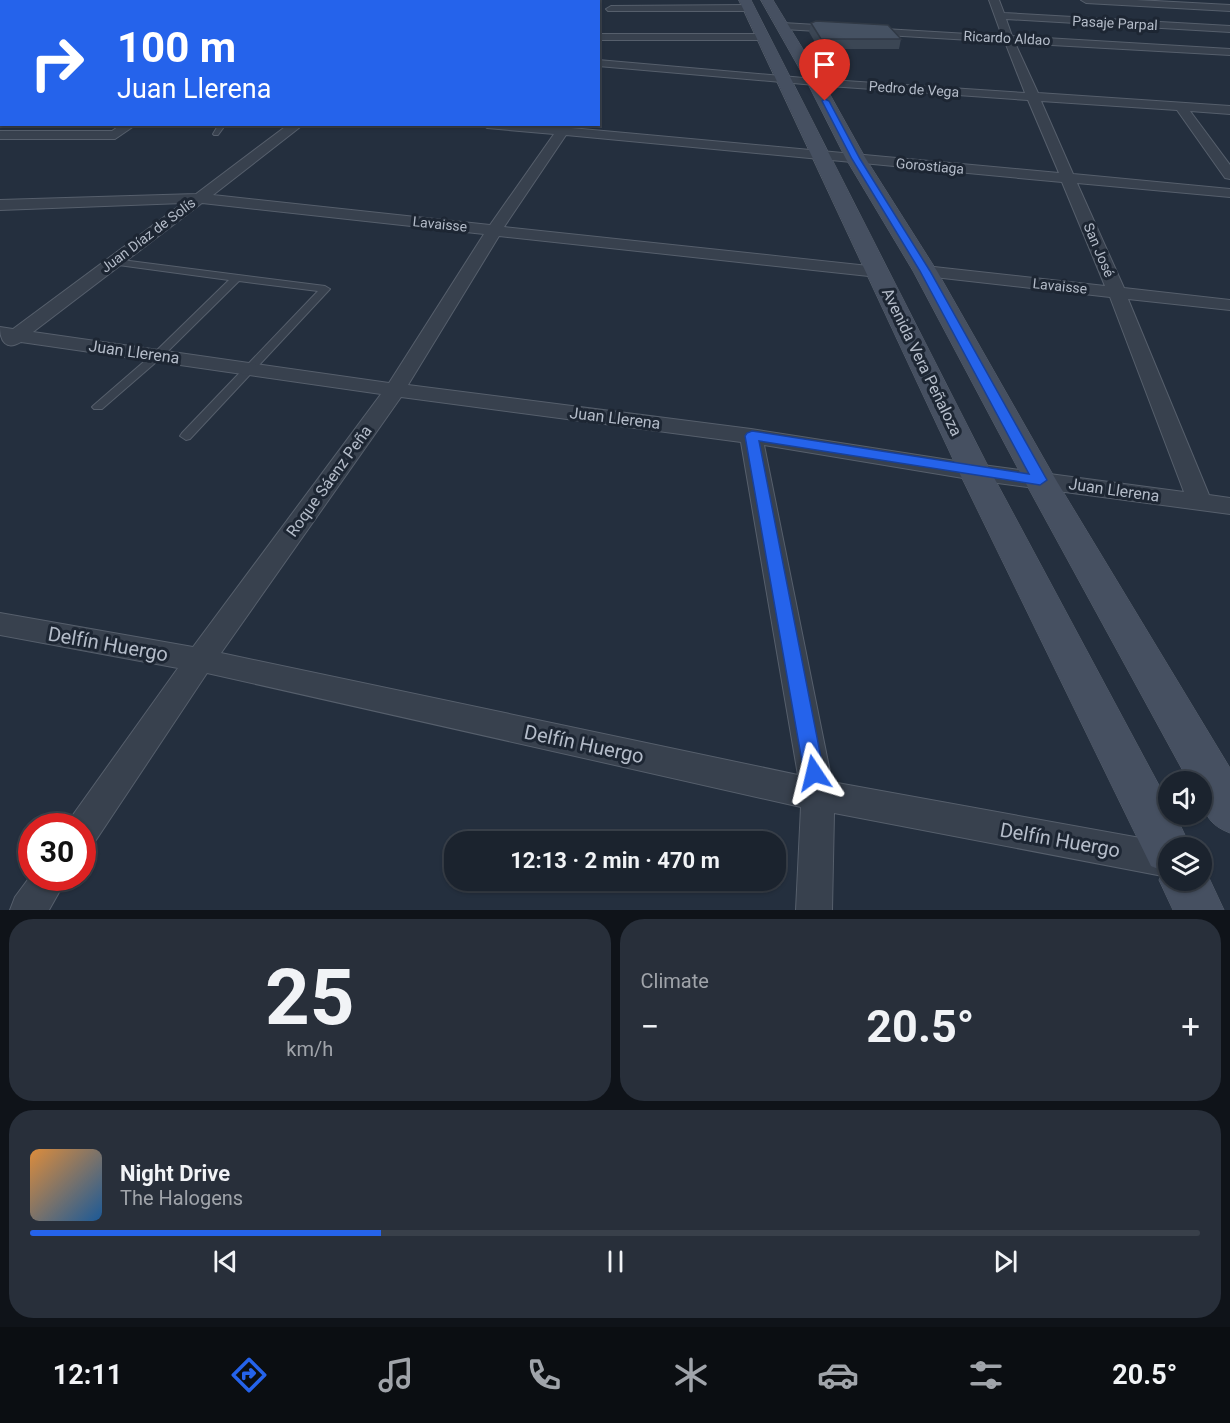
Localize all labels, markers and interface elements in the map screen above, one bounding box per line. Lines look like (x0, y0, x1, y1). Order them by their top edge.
street label: Pasaje Parpal (1072, 13, 1158, 33)
text: 100 m (117, 23, 236, 72)
icon: right (18, 24, 96, 102)
street label: Ricardo Aldao (963, 28, 1051, 48)
pin (799, 39, 850, 101)
icon: arrive (808, 48, 841, 81)
text: Juan Llerena (117, 73, 271, 105)
street label: Pedro de Vega (868, 78, 960, 100)
street label: Gorostiaga (895, 155, 965, 177)
street label: Juan Díaz de Solís (98, 194, 198, 276)
street label: Lavaisse (412, 213, 468, 235)
street label: San José (1080, 220, 1118, 280)
street label: Lavaisse (1032, 275, 1088, 297)
street label: Avenida Vera Peñaloza (878, 285, 966, 439)
street label: Juan Llerena (87, 336, 181, 368)
street label: Juan Llerena (568, 403, 662, 433)
street label: Roque Sáenz Peña (282, 422, 376, 540)
street label: Juan Llerena (1067, 474, 1161, 506)
street label: Delfín Huergo (46, 622, 170, 666)
street label: Delfín Huergo (522, 720, 646, 768)
position arrow (782, 741, 846, 805)
map controls (1158, 771, 1212, 891)
button: sound (1158, 771, 1212, 825)
speed limit sign: 30 (18, 813, 96, 891)
street label: Delfín Huergo (998, 818, 1122, 862)
button: layers (1158, 837, 1212, 891)
text: 12:13 · 2 min · 470 m (510, 848, 720, 873)
text: 25 (265, 952, 355, 1043)
text: Climate (641, 969, 709, 993)
text: 20.5° (866, 1000, 974, 1053)
text: − (641, 1007, 659, 1046)
text: + (1181, 1007, 1200, 1046)
text: km/h (286, 1037, 333, 1061)
text: Night Drive (120, 1161, 230, 1186)
text: The Halogens (120, 1186, 243, 1210)
icon: previous (209, 1245, 242, 1278)
icon: pause (599, 1245, 632, 1278)
icon: next (989, 1245, 1022, 1278)
icon: directions (228, 1354, 270, 1396)
icon: music (375, 1354, 417, 1396)
icon: phone (523, 1354, 565, 1396)
icon: climate (670, 1354, 712, 1396)
icon: car (817, 1354, 859, 1396)
icon: filters (965, 1354, 1007, 1396)
text: 12:11 (53, 1359, 122, 1391)
text: 20.5° (1112, 1359, 1177, 1391)

